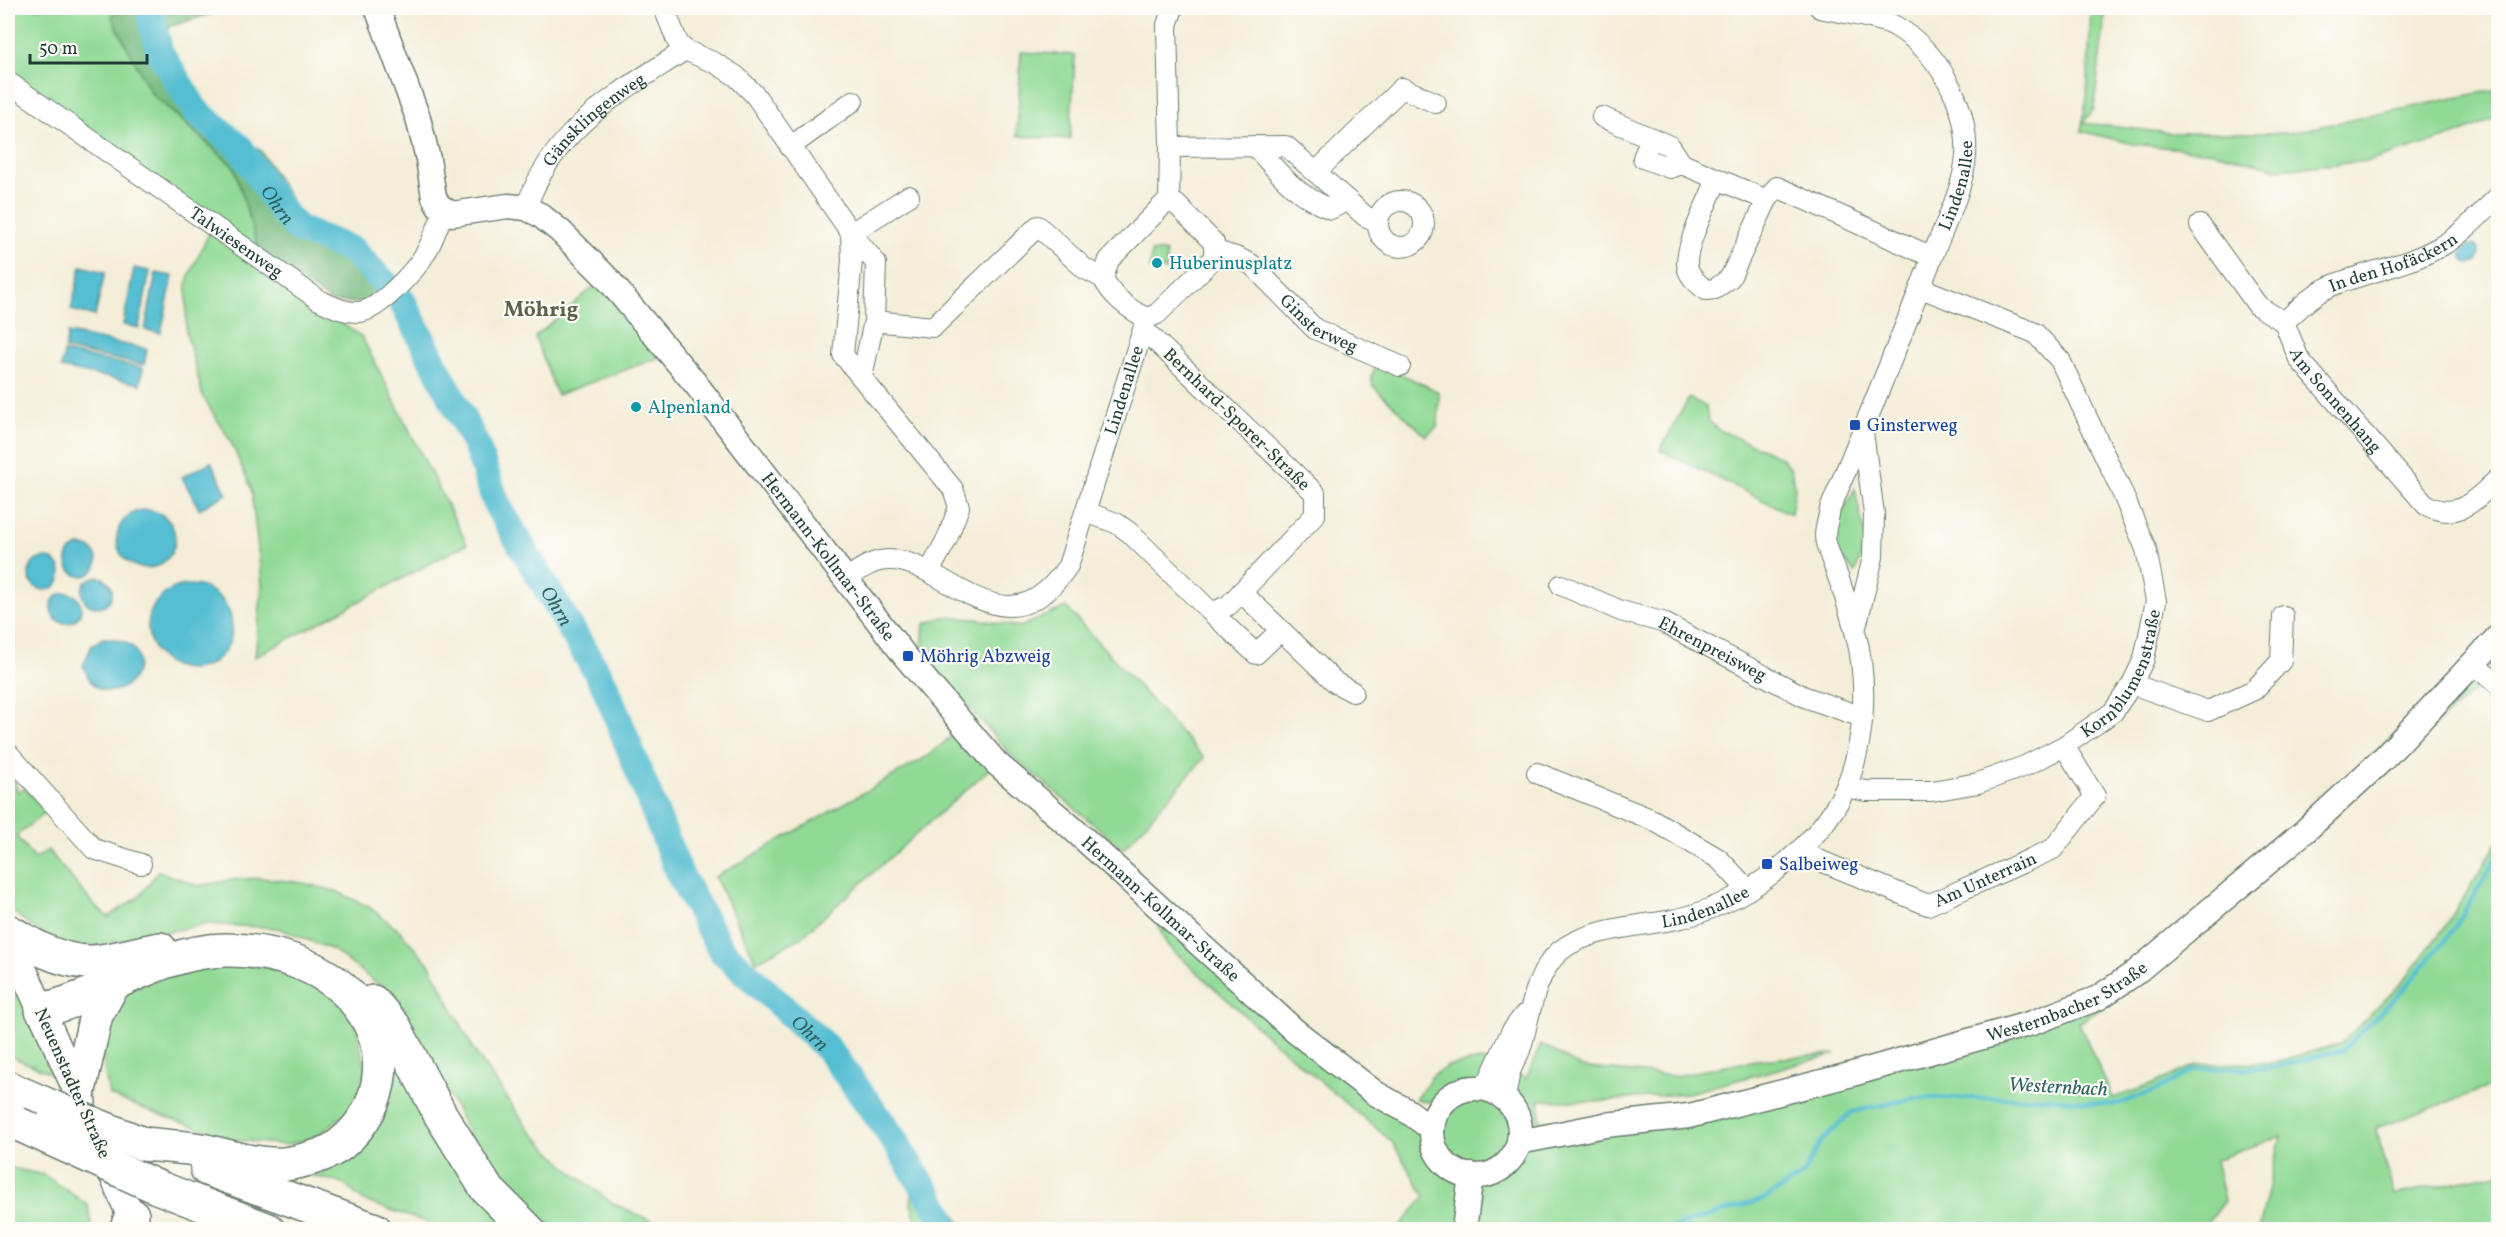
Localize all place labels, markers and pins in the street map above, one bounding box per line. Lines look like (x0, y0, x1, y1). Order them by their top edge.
place label: Huberinusplatz (1169, 252, 1292, 277)
marker: Huberinusplatz (1150, 256, 1164, 270)
place label: Alpenland (648, 396, 731, 421)
marker: Alpenland (629, 400, 643, 414)
place label: Ginsterweg (1867, 414, 1958, 439)
marker: Ginsterweg (1848, 418, 1862, 432)
place label: Möhrig Abzweig (920, 645, 1051, 670)
marker: Möhrig Abzweig (901, 649, 915, 663)
place label: Salbeiweg (1779, 853, 1859, 878)
marker: Salbeiweg (1760, 857, 1774, 871)

